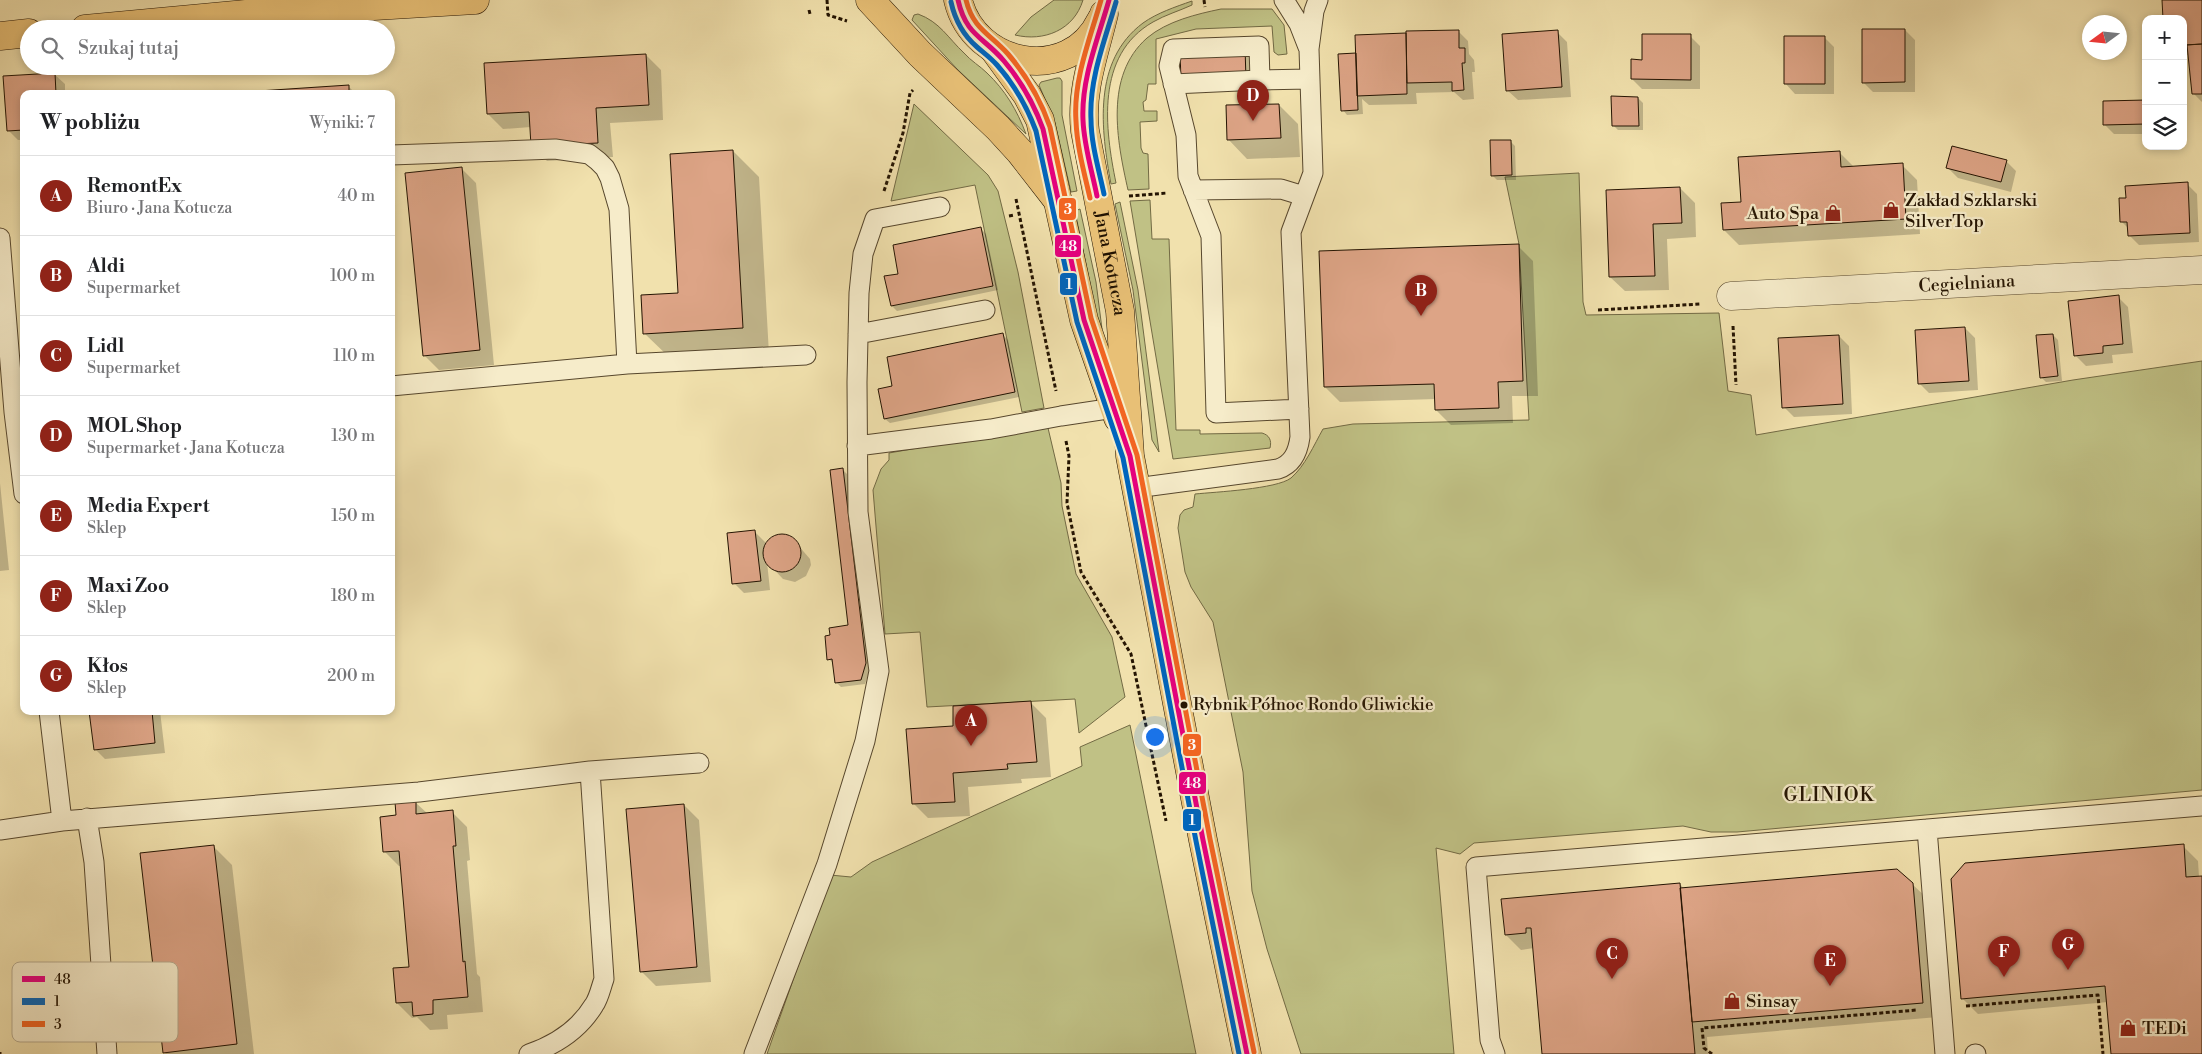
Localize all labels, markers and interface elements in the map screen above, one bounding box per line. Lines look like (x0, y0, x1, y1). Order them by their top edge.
north arrow (2082, 15, 2127, 60)
map controls (2142, 15, 2187, 150)
button: + (2142, 15, 2187, 60)
search box (20, 20, 395, 75)
icon: search (38, 34, 66, 62)
text: Szukaj tutaj (78, 36, 179, 60)
button: − (2142, 60, 2187, 105)
pin: D (1237, 80, 1269, 121)
button: layers (2142, 105, 2187, 150)
text: W pobliżu (40, 110, 140, 136)
text: Wyniki: 7 (310, 113, 375, 133)
text: RemontEx (87, 174, 182, 198)
text: A (50, 186, 62, 206)
text: 40 m (338, 186, 375, 206)
place label: Zakład Szklarski SilverTop (1905, 189, 2037, 233)
line badge: 3 (1058, 197, 1077, 221)
text: Biuro · Jana Kotucza (87, 198, 232, 218)
shop icon: Zakład Szklarski SilverTop (1881, 200, 1901, 220)
text: 3 (1064, 201, 1072, 219)
place label: Auto Spa (1746, 202, 1820, 225)
shop icon: Auto Spa (1823, 203, 1843, 223)
street label: Jana Kotucza (1089, 208, 1132, 317)
line badge: 48 (1054, 234, 1082, 258)
text: 48 (1059, 238, 1077, 256)
text: Aldi (87, 254, 125, 278)
text: B (50, 266, 62, 286)
text: 100 m (330, 266, 375, 286)
street label: Cegielniana (1918, 269, 2016, 297)
line badge: 1 (1059, 272, 1078, 296)
pin: B (1405, 275, 1437, 316)
text: 1 (1066, 276, 1073, 294)
text: Supermarket (87, 278, 181, 298)
text: Lidl (87, 334, 124, 358)
text: C (50, 346, 62, 366)
text: 110 m (333, 346, 375, 366)
text: Supermarket (87, 358, 181, 378)
text: MOL Shop (87, 414, 182, 438)
text: D (50, 426, 62, 446)
text: 130 m (331, 426, 375, 446)
text: Supermarket · Jana Kotucza (87, 438, 285, 458)
text: Media Expert (87, 494, 209, 518)
text: E (50, 506, 62, 526)
text: 150 m (331, 506, 375, 526)
text: Sklep (87, 518, 127, 538)
text: Maxi Zoo (87, 574, 169, 598)
text: F (50, 586, 62, 606)
text: 180 m (331, 586, 375, 606)
text: Sklep (87, 598, 127, 618)
text: Kłos (87, 654, 128, 678)
text: G (50, 666, 62, 686)
text: 200 m (327, 666, 375, 686)
text: Sklep (87, 678, 127, 698)
place label: Rybnik Północ Rondo Gliwickie (1193, 694, 1434, 716)
marker: Rybnik Północ Rondo Gliwickie (1179, 700, 1189, 710)
pin: A (955, 705, 987, 746)
your location (1142, 724, 1168, 750)
line badge: 3 (1182, 733, 1202, 757)
text: 3 (1188, 737, 1196, 755)
line badge: 48 (1178, 771, 1207, 795)
text: 48 (1183, 775, 1201, 793)
district label: GLINIOK (1784, 783, 1875, 807)
line badge: 1 (1182, 808, 1202, 832)
text: 1 (1189, 812, 1196, 830)
pin: G (2052, 929, 2084, 970)
pin: F (1988, 936, 2020, 977)
pin: C (1596, 938, 1628, 979)
pin: E (1814, 945, 1846, 986)
legend (12, 962, 178, 1042)
text: 48 (54, 971, 71, 989)
place label: Sinsay (1746, 990, 1799, 1013)
shop icon: Sinsay (1722, 991, 1742, 1011)
text: 1 (54, 993, 60, 1011)
text: 3 (54, 1016, 62, 1034)
place label: TEDi (2142, 1017, 2187, 1040)
shop icon: TEDi (2118, 1018, 2138, 1038)

